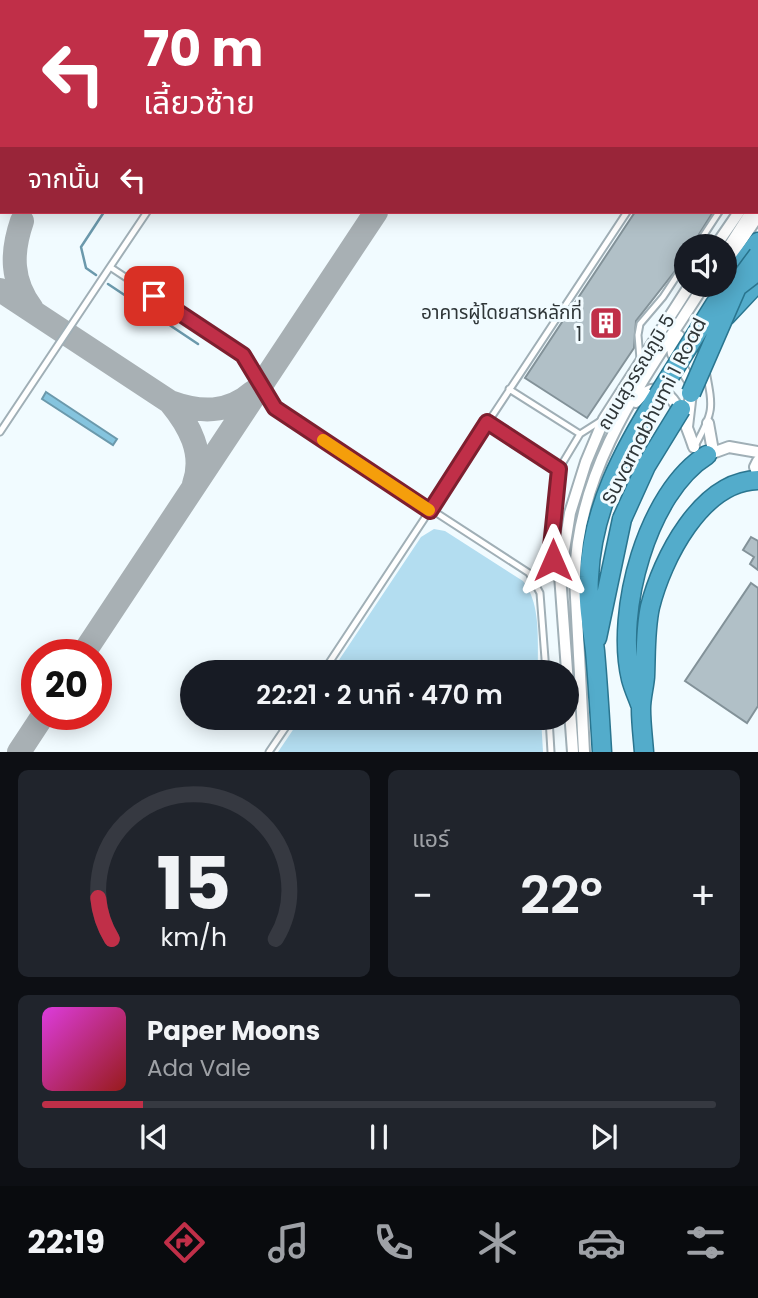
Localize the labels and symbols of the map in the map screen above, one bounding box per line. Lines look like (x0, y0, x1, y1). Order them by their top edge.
pin (124, 266, 184, 326)
place label: อาคารผู้โดยสารหลักที่ 1 (421, 299, 582, 348)
building icon: อาคารผู้โดยสารหลักที่ 1 (587, 304, 625, 342)
street label: ถนนสุวรรณภูมิ 5 (591, 309, 681, 435)
street label: Suvarnabhumi 1 Road (595, 313, 713, 509)
position arrow (516, 523, 590, 597)
speed limit sign: 20 (21, 639, 112, 730)

